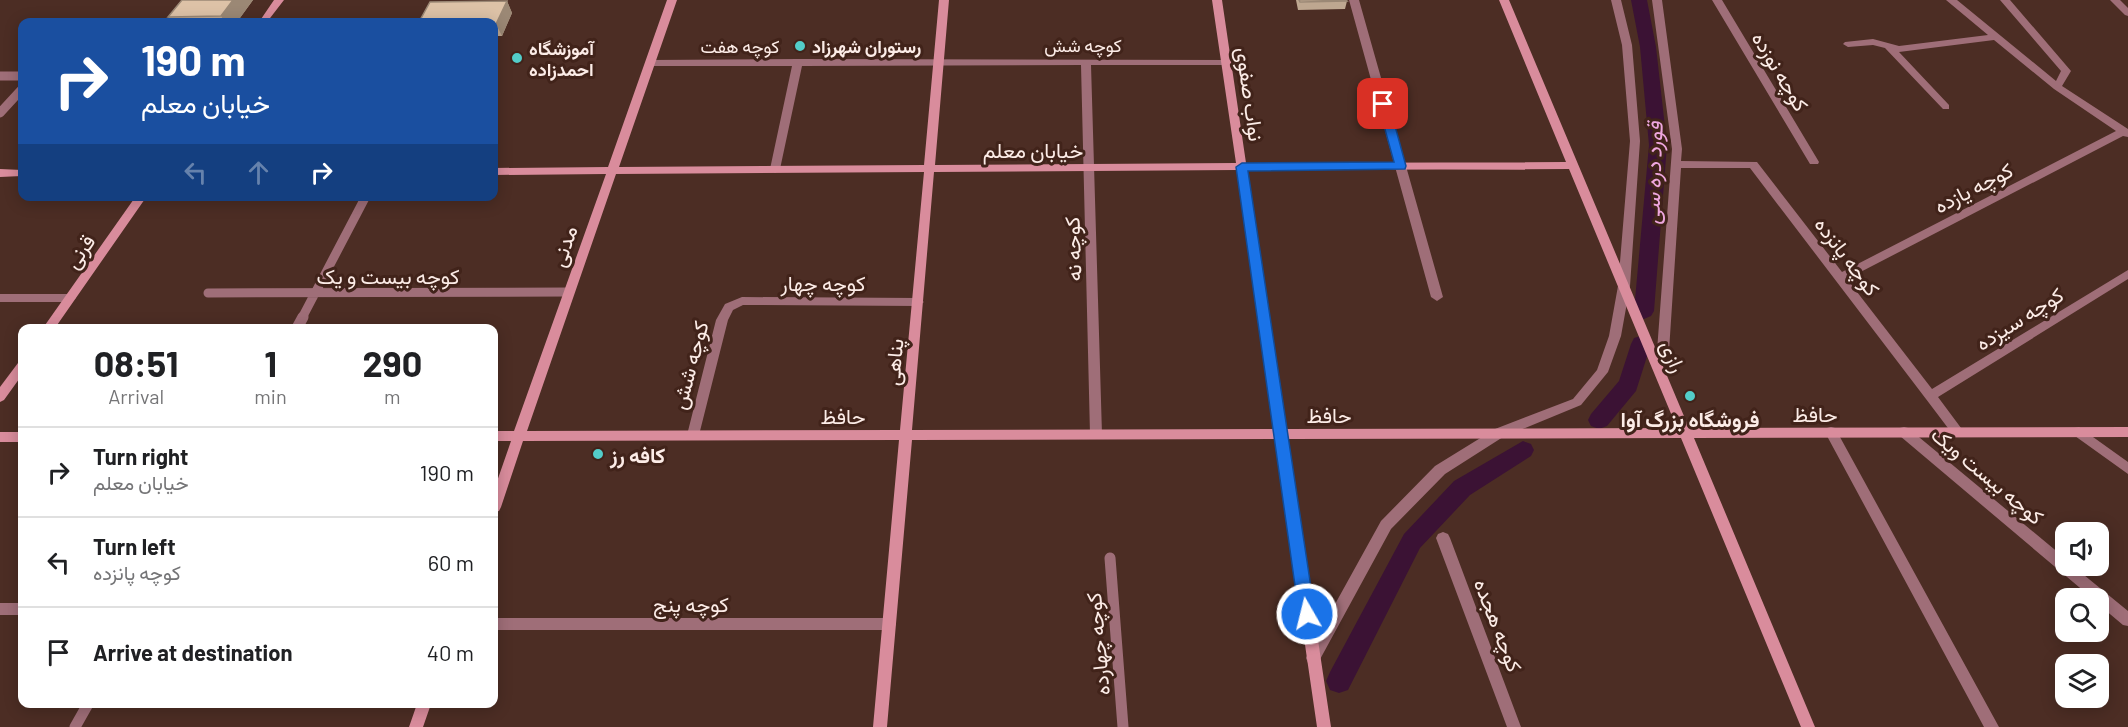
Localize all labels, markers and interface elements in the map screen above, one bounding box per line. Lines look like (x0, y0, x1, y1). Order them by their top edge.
street label: کوچه نوزده (1745, 27, 1815, 117)
text: 190 m (141, 34, 246, 84)
street label: کوچه شش (1044, 34, 1122, 58)
street label: کوچه هفت (700, 35, 780, 59)
place label: رستوران شهرزاد (812, 35, 921, 58)
place label: آموزشگاه احمدزاده (529, 37, 595, 81)
marker: رستوران شهرزاد (793, 39, 807, 53)
icon: right (42, 42, 120, 120)
street label: نواب صفوی (1230, 45, 1270, 143)
marker: آموزشگاه احمدزاده (510, 51, 524, 65)
pin (1357, 78, 1408, 129)
text: خیابان معلم (141, 86, 270, 118)
icon: arrive (1366, 87, 1399, 120)
water label: قورد دره سی (1637, 119, 1669, 225)
street label: خیابان معلم (983, 137, 1083, 165)
icon: left (179, 156, 212, 189)
icon: ahead (242, 156, 275, 189)
icon: right (305, 156, 338, 189)
street label: کوچه یازده (1929, 157, 2018, 220)
street label: کوچه پانزده (1808, 212, 1886, 302)
street label: کوچه نه (1058, 216, 1089, 282)
street label: مدنی (544, 222, 583, 270)
street label: قرنی (58, 229, 101, 274)
street label: کوچه بیست و یک (317, 263, 459, 291)
street label: کوچه چهار (779, 270, 866, 298)
street label: کوچه سیزده (1970, 281, 2069, 357)
street label: کوچه شش (665, 318, 716, 413)
street label: رازی (1654, 336, 1692, 377)
street label: پناهی (878, 337, 911, 387)
text: 08:51 (94, 341, 179, 384)
text: 1 (264, 341, 277, 384)
text: 290 (362, 341, 422, 384)
text: Arrival (108, 384, 164, 408)
text: min (254, 384, 287, 408)
text: m (384, 384, 401, 408)
marker: فروشگاه بزرگ آوا (1683, 389, 1697, 403)
street label: حافظ (1792, 401, 1838, 426)
street label: حافظ (1306, 402, 1352, 427)
street label: حافظ (820, 403, 866, 428)
place label: فروشگاه بزرگ آوا (1621, 406, 1759, 433)
street label: کوچه بیست ویک (1925, 421, 2049, 531)
place label: کافه رز (609, 442, 665, 469)
text: Turn right (93, 443, 188, 469)
marker: کافه رز (591, 447, 605, 461)
icon: right (42, 456, 75, 489)
text: 190 m (420, 459, 474, 485)
text: خیابان معلم (93, 470, 189, 494)
map controls (2055, 522, 2109, 708)
button: sound (2055, 522, 2109, 576)
text: Turn left (93, 533, 176, 559)
icon: left (42, 546, 75, 579)
text: 60 m (428, 549, 474, 575)
text: کوچه پانزده (93, 560, 181, 584)
street label: کوچه هجده (1467, 575, 1528, 676)
position arrow (1275, 582, 1339, 646)
button: search (2055, 588, 2109, 642)
street label: کوچه پنج (653, 591, 729, 619)
street label: کوچه چهارده (1080, 591, 1117, 697)
icon: arrive (42, 636, 75, 669)
text: Arrive at destination (93, 639, 292, 665)
text: 40 m (427, 639, 474, 665)
button: layers (2055, 654, 2109, 708)

